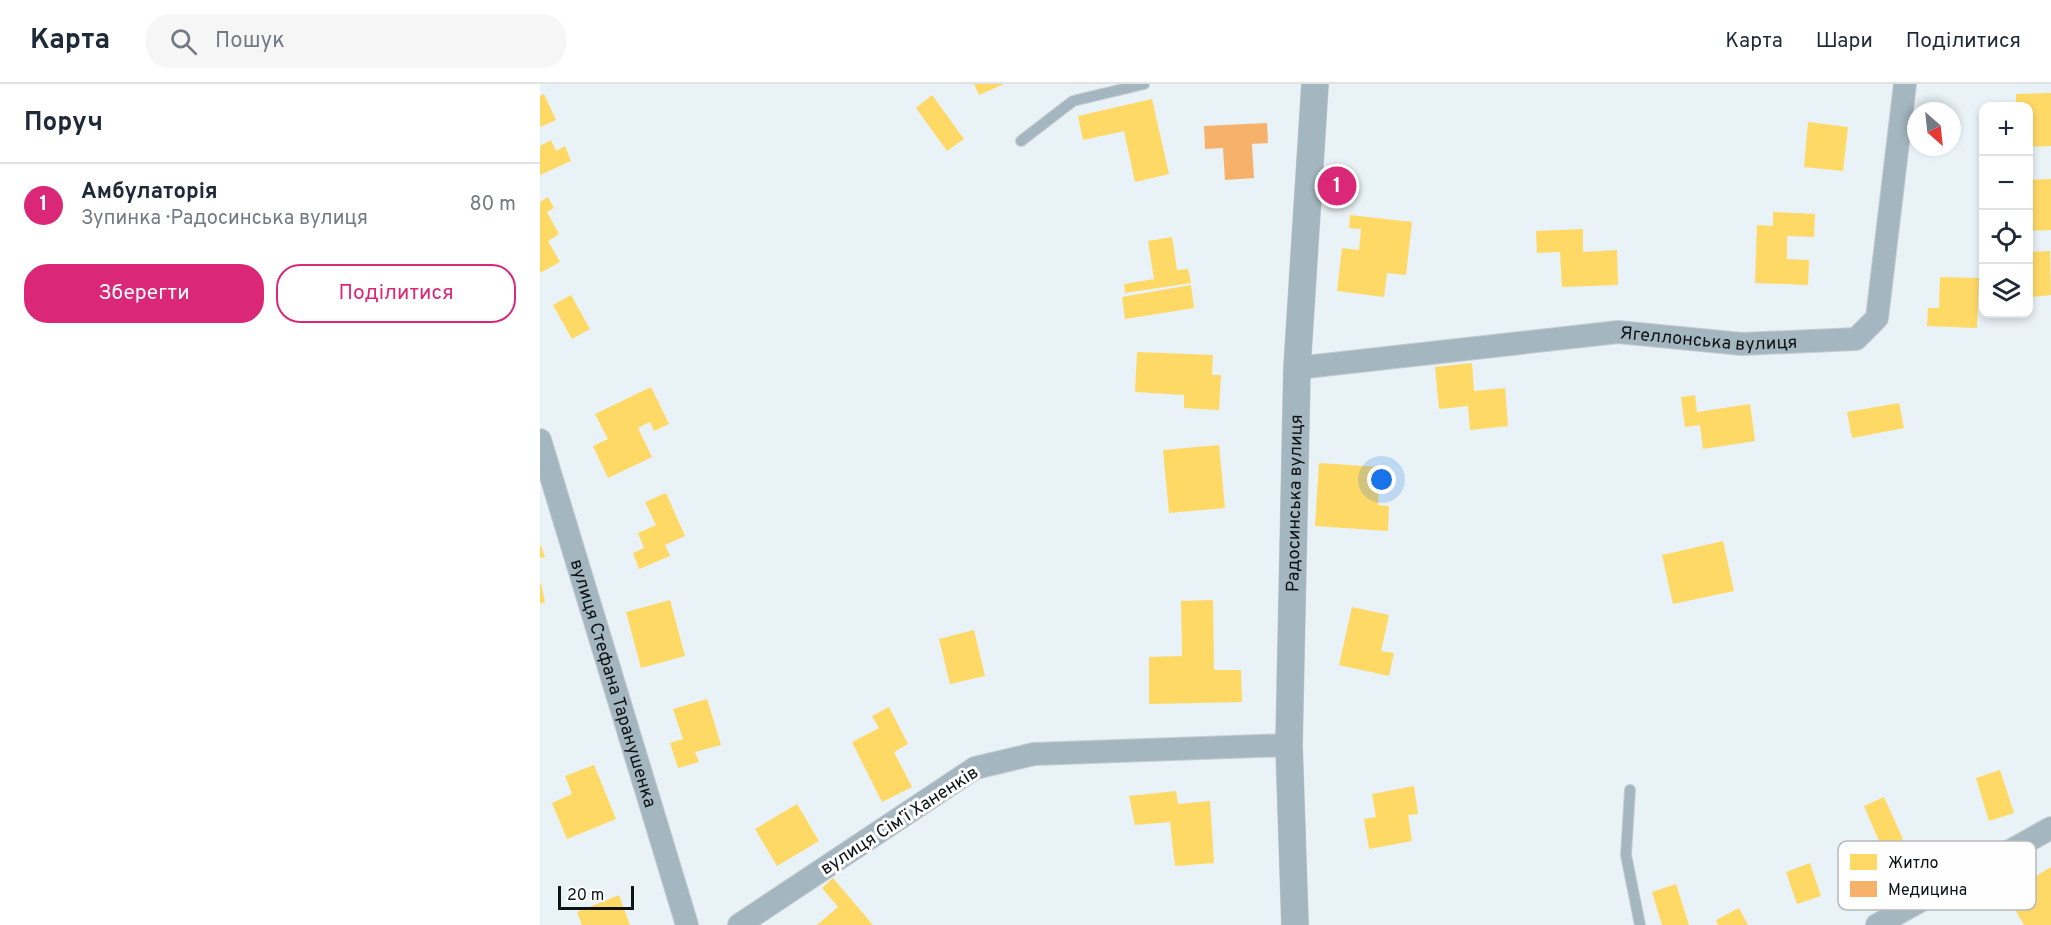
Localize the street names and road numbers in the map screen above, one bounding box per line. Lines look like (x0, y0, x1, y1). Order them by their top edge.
street label: Ягеллонська вулиця (1619, 322, 1798, 357)
street label: Радосинська вулиця (1282, 414, 1309, 592)
street label: вулиця Стефана Таранушенка (564, 557, 661, 810)
street label: вулиця Сімʼї Ханенків (816, 762, 983, 881)

